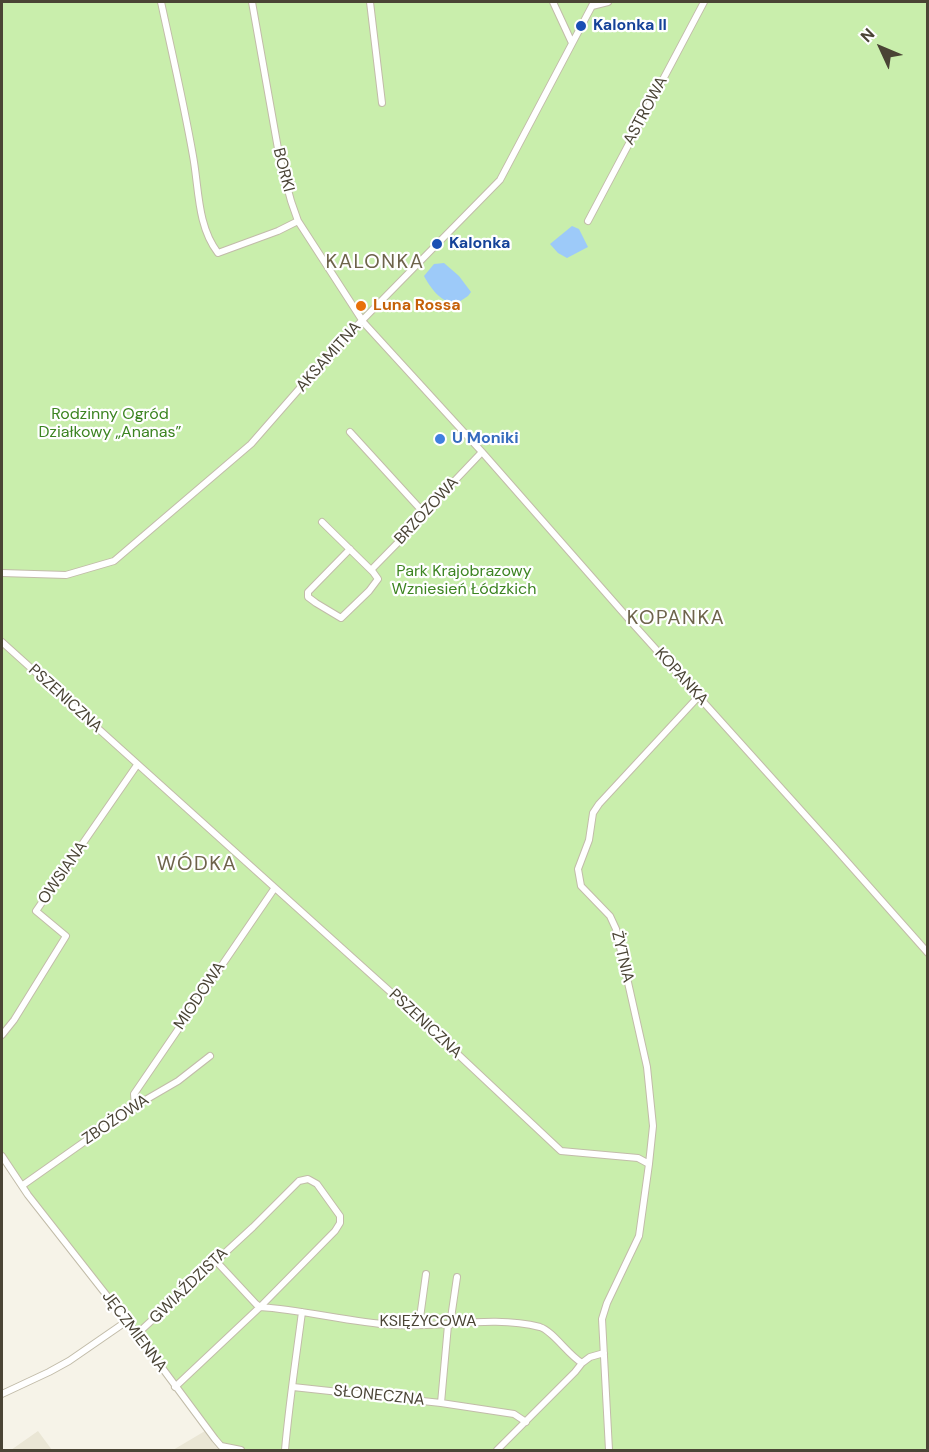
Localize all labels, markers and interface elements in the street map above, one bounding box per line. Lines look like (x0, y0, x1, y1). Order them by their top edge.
place label: Kalonka II (593, 16, 667, 36)
north arrow (851, 18, 911, 78)
marker: Kalonka II (574, 19, 588, 33)
text: N (856, 24, 879, 47)
street label: ASTROWA (620, 73, 672, 149)
street label: BORKI (268, 146, 298, 194)
place label: Kalonka (449, 234, 510, 254)
marker: Kalonka (430, 237, 444, 251)
district label: KALONKA (326, 251, 424, 275)
place label: Luna Rossa (373, 296, 461, 316)
marker: Luna Rossa (354, 299, 368, 313)
street label: AKSAMITNA (293, 318, 365, 396)
park label: Rodzinny Ogród Działkowy „Ananas” (39, 405, 181, 443)
place label: U Moniki (452, 429, 519, 449)
marker: U Moniki (433, 432, 447, 446)
street label: BRZOZOWA (391, 473, 463, 549)
park label: Park Krajobrazowy Wzniesień Łódzkich (392, 562, 536, 600)
district label: KOPANKA (627, 607, 725, 631)
street label: KOPANKA (650, 644, 712, 710)
street label: PSZENICZNA (24, 661, 106, 737)
street label: OWSIANA (34, 838, 92, 908)
district label: WÓDKA (157, 853, 237, 877)
street label: ŻYTNIA (607, 929, 637, 985)
street label: MIODOWA (170, 958, 230, 1034)
street label: PSZENICZNA (384, 985, 466, 1063)
street label: ZBOŻOWA (79, 1091, 153, 1149)
street label: GWIAŹDZISTA (146, 1244, 232, 1328)
street label: JĘCZMIENNA (97, 1288, 171, 1376)
street label: KSIĘŻYCOWA (379, 1312, 477, 1332)
street label: SŁONECZNA (333, 1382, 425, 1410)

